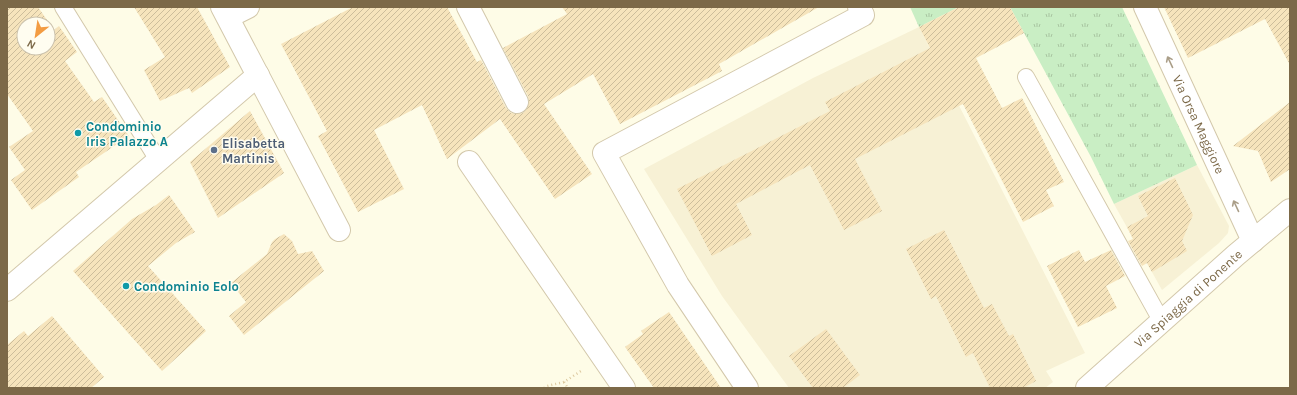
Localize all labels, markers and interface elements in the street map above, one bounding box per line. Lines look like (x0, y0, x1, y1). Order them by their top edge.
north arrow (16, 16, 56, 56)
text: N (25, 37, 38, 52)
one-way arrow (1166, 57, 1173, 69)
street label: Via Orsa Maggiore (1169, 73, 1228, 176)
place label: Condominio Iris Palazzo A (86, 119, 168, 149)
marker: Condominio Iris Palazzo A (73, 128, 83, 138)
place label: Elisabetta Martinis (222, 136, 285, 166)
marker: Elisabetta Martinis (209, 145, 219, 155)
one-way arrow (1232, 200, 1240, 212)
street label: Via Spiaggia di Ponente (1131, 246, 1245, 351)
place label: Condominio Eolo (134, 279, 239, 294)
marker: Condominio Eolo (121, 281, 131, 291)

